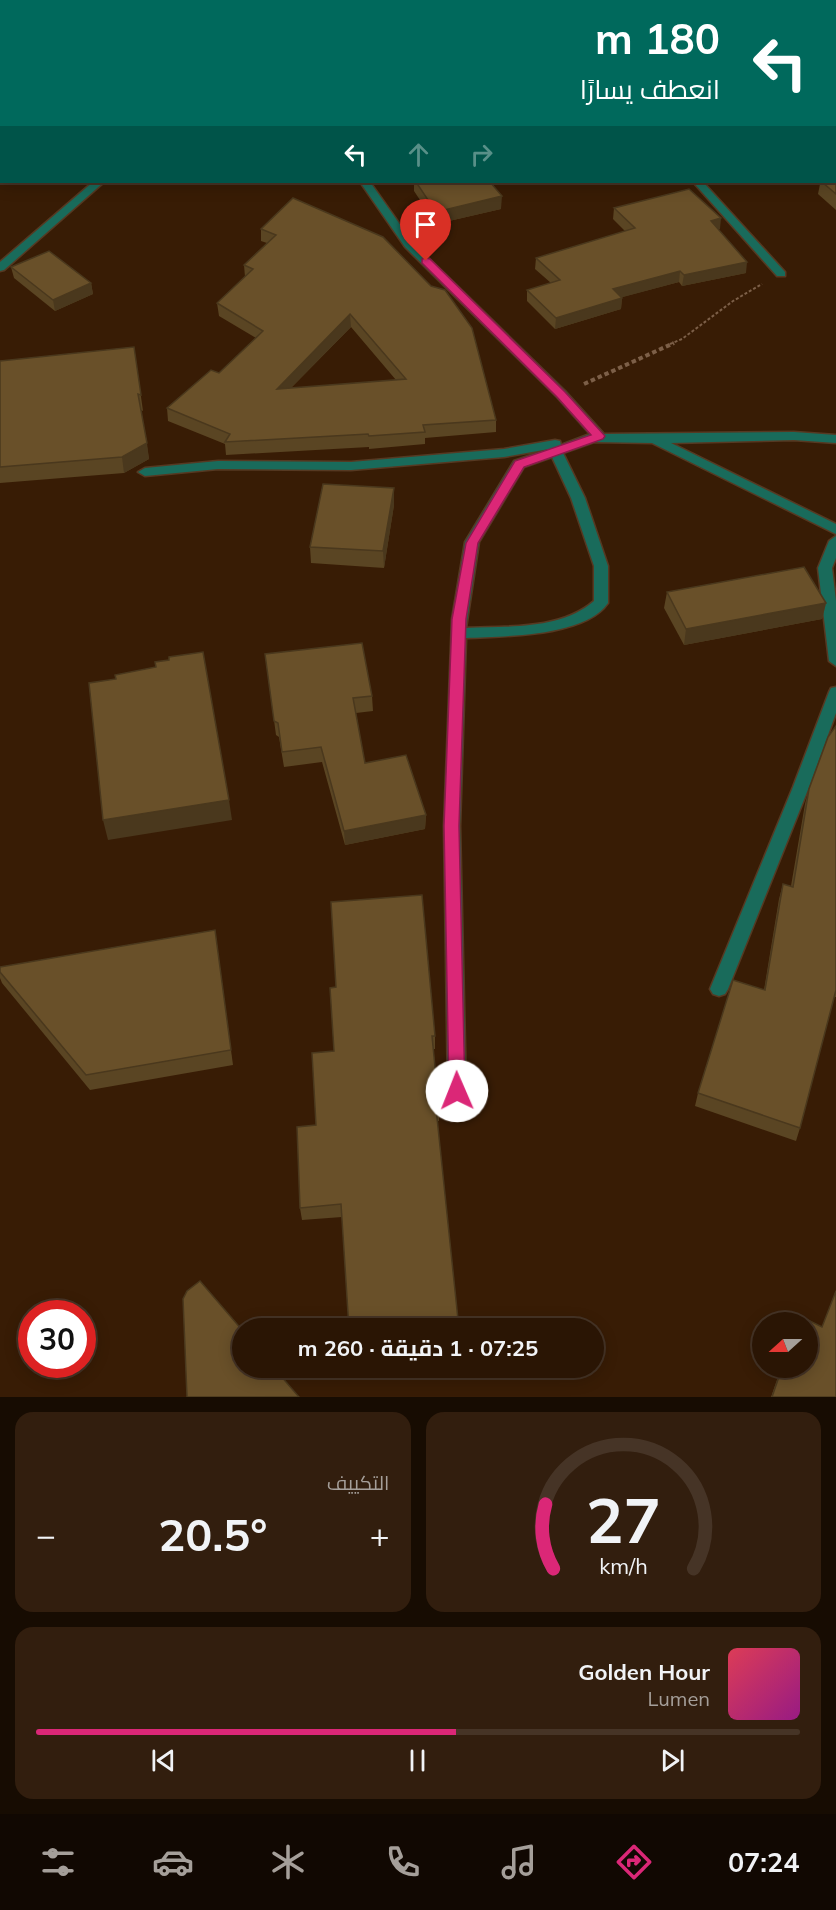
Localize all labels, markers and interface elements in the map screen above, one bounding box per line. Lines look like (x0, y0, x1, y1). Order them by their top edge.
text: 180 m (595, 12, 720, 65)
icon: left (741, 24, 819, 102)
text: انعطف يسارًا (580, 72, 720, 106)
icon: left (339, 138, 372, 171)
icon: ahead (402, 138, 435, 171)
icon: right (465, 138, 498, 171)
pin (400, 199, 451, 261)
icon: arrive (409, 208, 442, 241)
position arrow (425, 1059, 489, 1123)
speed limit sign: 30 (18, 1300, 96, 1378)
north arrow (752, 1312, 818, 1378)
map controls (752, 1312, 818, 1378)
text: 07:25 · 1 دقيقة · 260 m (298, 1334, 538, 1362)
text: التكييف (327, 1470, 390, 1495)
text: 27 (586, 1480, 661, 1559)
text: 20.5° (158, 1506, 267, 1562)
text: − (36, 1514, 56, 1555)
text: + (370, 1514, 390, 1555)
text: km/h (599, 1552, 647, 1579)
text: Golden Hour (578, 1658, 710, 1686)
text: Lumen (648, 1686, 710, 1711)
icon: previous (147, 1744, 180, 1777)
icon: pause (401, 1744, 434, 1777)
icon: next (656, 1744, 689, 1777)
icon: filters (37, 1841, 79, 1883)
icon: car (152, 1841, 194, 1883)
icon: climate (267, 1841, 309, 1883)
icon: phone (382, 1841, 424, 1883)
icon: music (498, 1841, 540, 1883)
icon: directions (613, 1841, 655, 1883)
text: 07:24 (728, 1845, 799, 1879)

